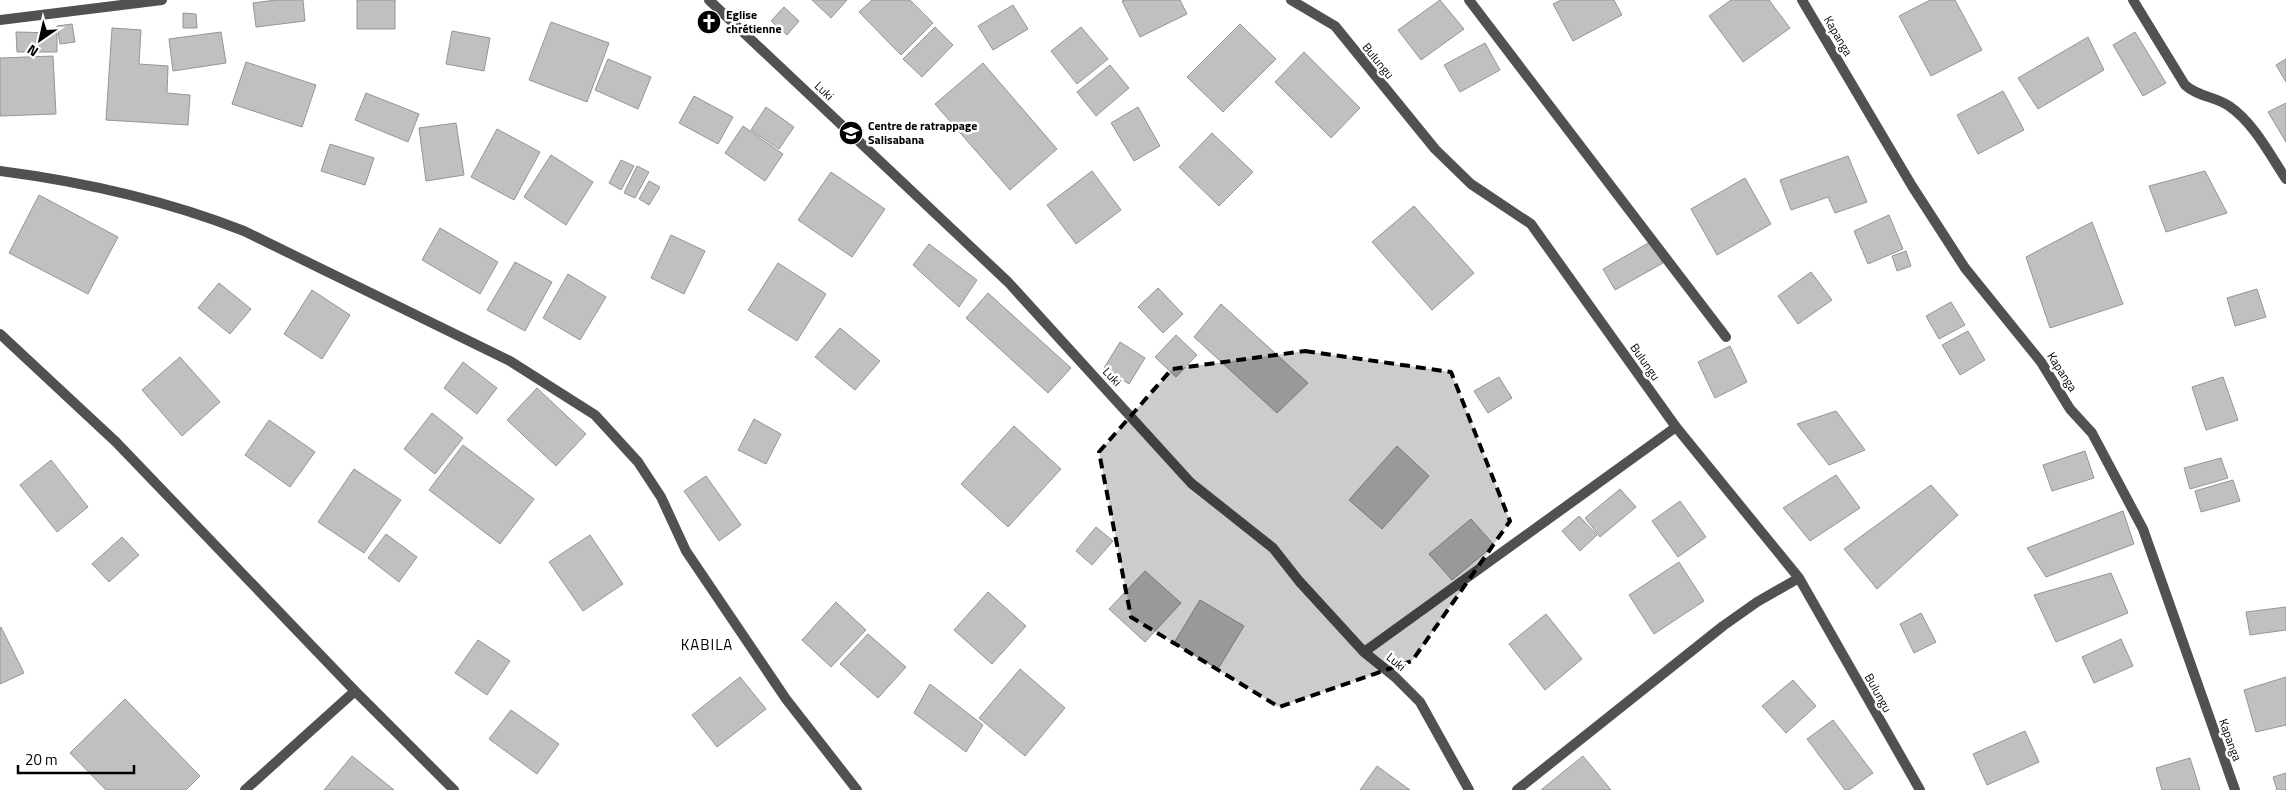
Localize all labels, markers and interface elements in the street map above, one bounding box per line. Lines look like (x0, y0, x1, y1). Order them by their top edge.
place label: Eglise chrétienne (726, 5, 782, 38)
church icon: Eglise chrétienne (696, 9, 722, 35)
street label: Kapanga (1819, 12, 1858, 59)
north arrow (15, 15, 65, 65)
street label: Bulungu (1358, 38, 1399, 83)
text: N (23, 40, 42, 63)
street label: Luki (810, 77, 838, 105)
place label: Centre de ratrappage Salisabana (868, 116, 977, 149)
school or university icon: Centre de ratrappage Salisabana (838, 120, 864, 146)
street label: Bulungu (1626, 339, 1665, 384)
street label: Kapanga (2043, 348, 2082, 395)
street label: Luki (1098, 363, 1126, 391)
district label: KABILA (681, 633, 733, 656)
street label: Luki (1382, 648, 1410, 675)
street label: Bulungu (1860, 670, 1897, 716)
street label: Kapanga (2214, 716, 2247, 764)
scale bar (18, 742, 134, 774)
text: 20 m (25, 748, 58, 771)

